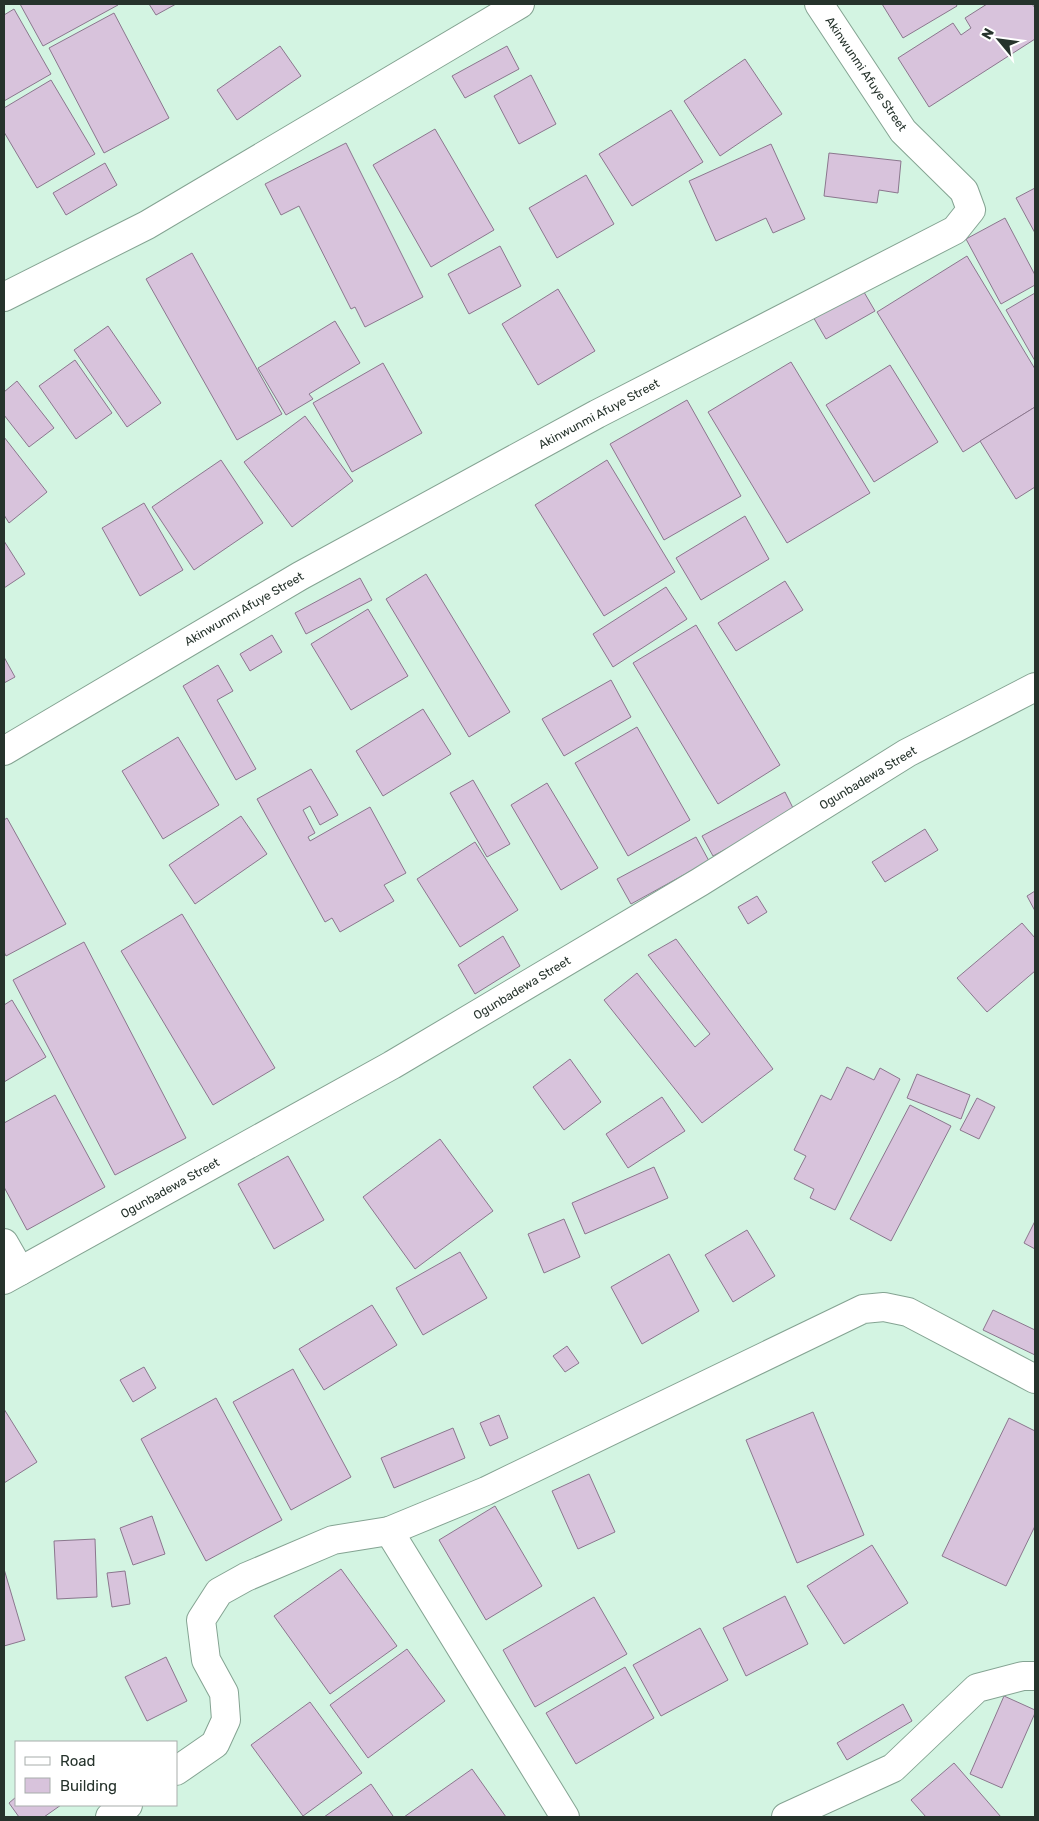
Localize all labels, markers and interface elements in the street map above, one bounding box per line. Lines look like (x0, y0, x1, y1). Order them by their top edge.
street label: Akinwunmi Afuye Street (822, 14, 910, 134)
north arrow (974, 15, 1024, 65)
text: N (978, 25, 998, 42)
street label: Akinwunmi Afuye Street (536, 376, 662, 452)
street label: Akinwunmi Afuye Street (182, 569, 306, 649)
street label: Ogunbadewa Street (817, 743, 919, 813)
street label: Ogunbadewa Street (471, 953, 573, 1023)
street label: Ogunbadewa Street (118, 1155, 222, 1221)
legend (15, 1741, 178, 1806)
text: Road (60, 1752, 96, 1770)
text: Building (60, 1777, 117, 1795)

